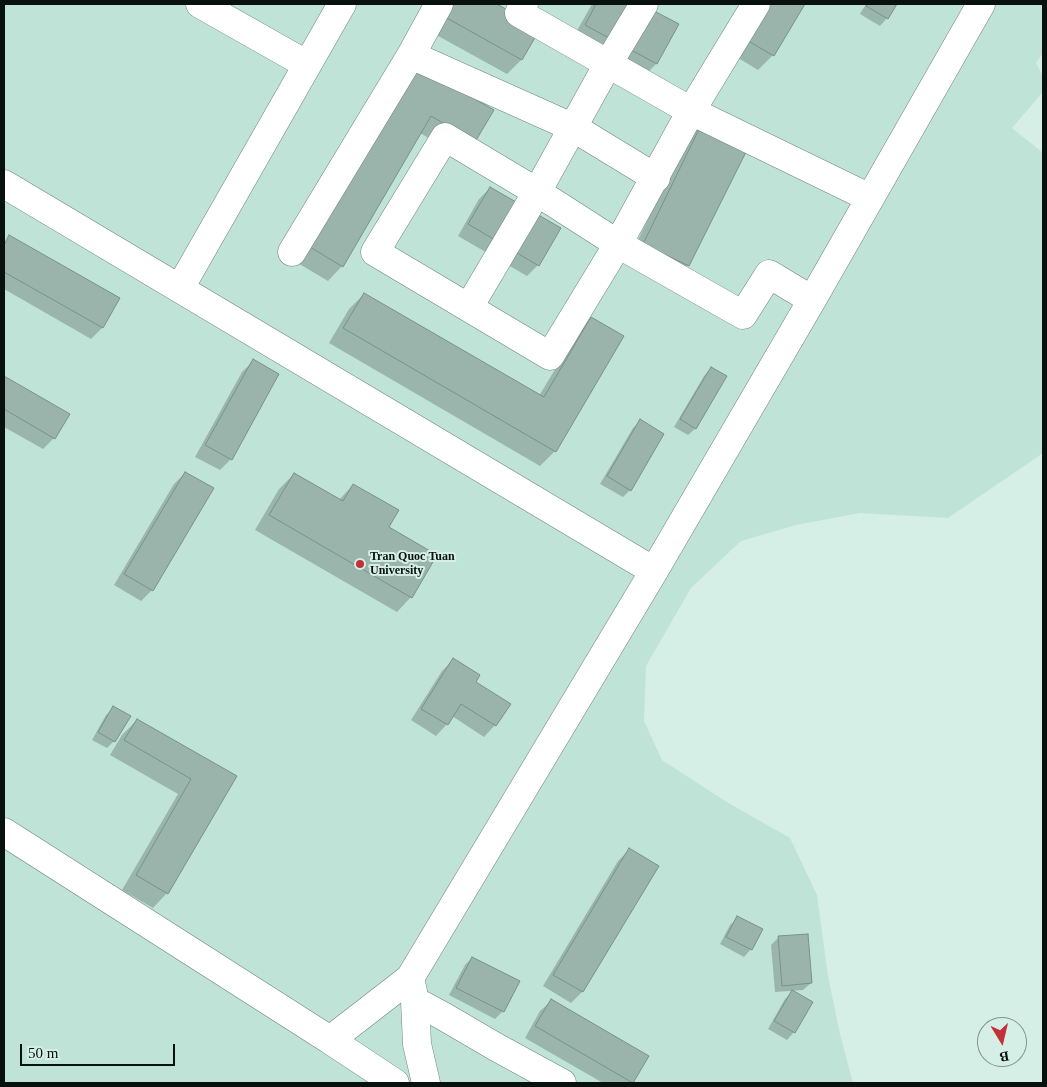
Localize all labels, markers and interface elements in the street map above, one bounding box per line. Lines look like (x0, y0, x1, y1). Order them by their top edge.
place label: Tran Quoc Tuan University (370, 550, 455, 578)
marker: Tran Quoc Tuan University (354, 558, 366, 570)
north arrow (977, 1017, 1027, 1067)
scale bar (22, 1034, 178, 1066)
text: 50 m (28, 1045, 58, 1061)
text: B (998, 1048, 1010, 1064)

